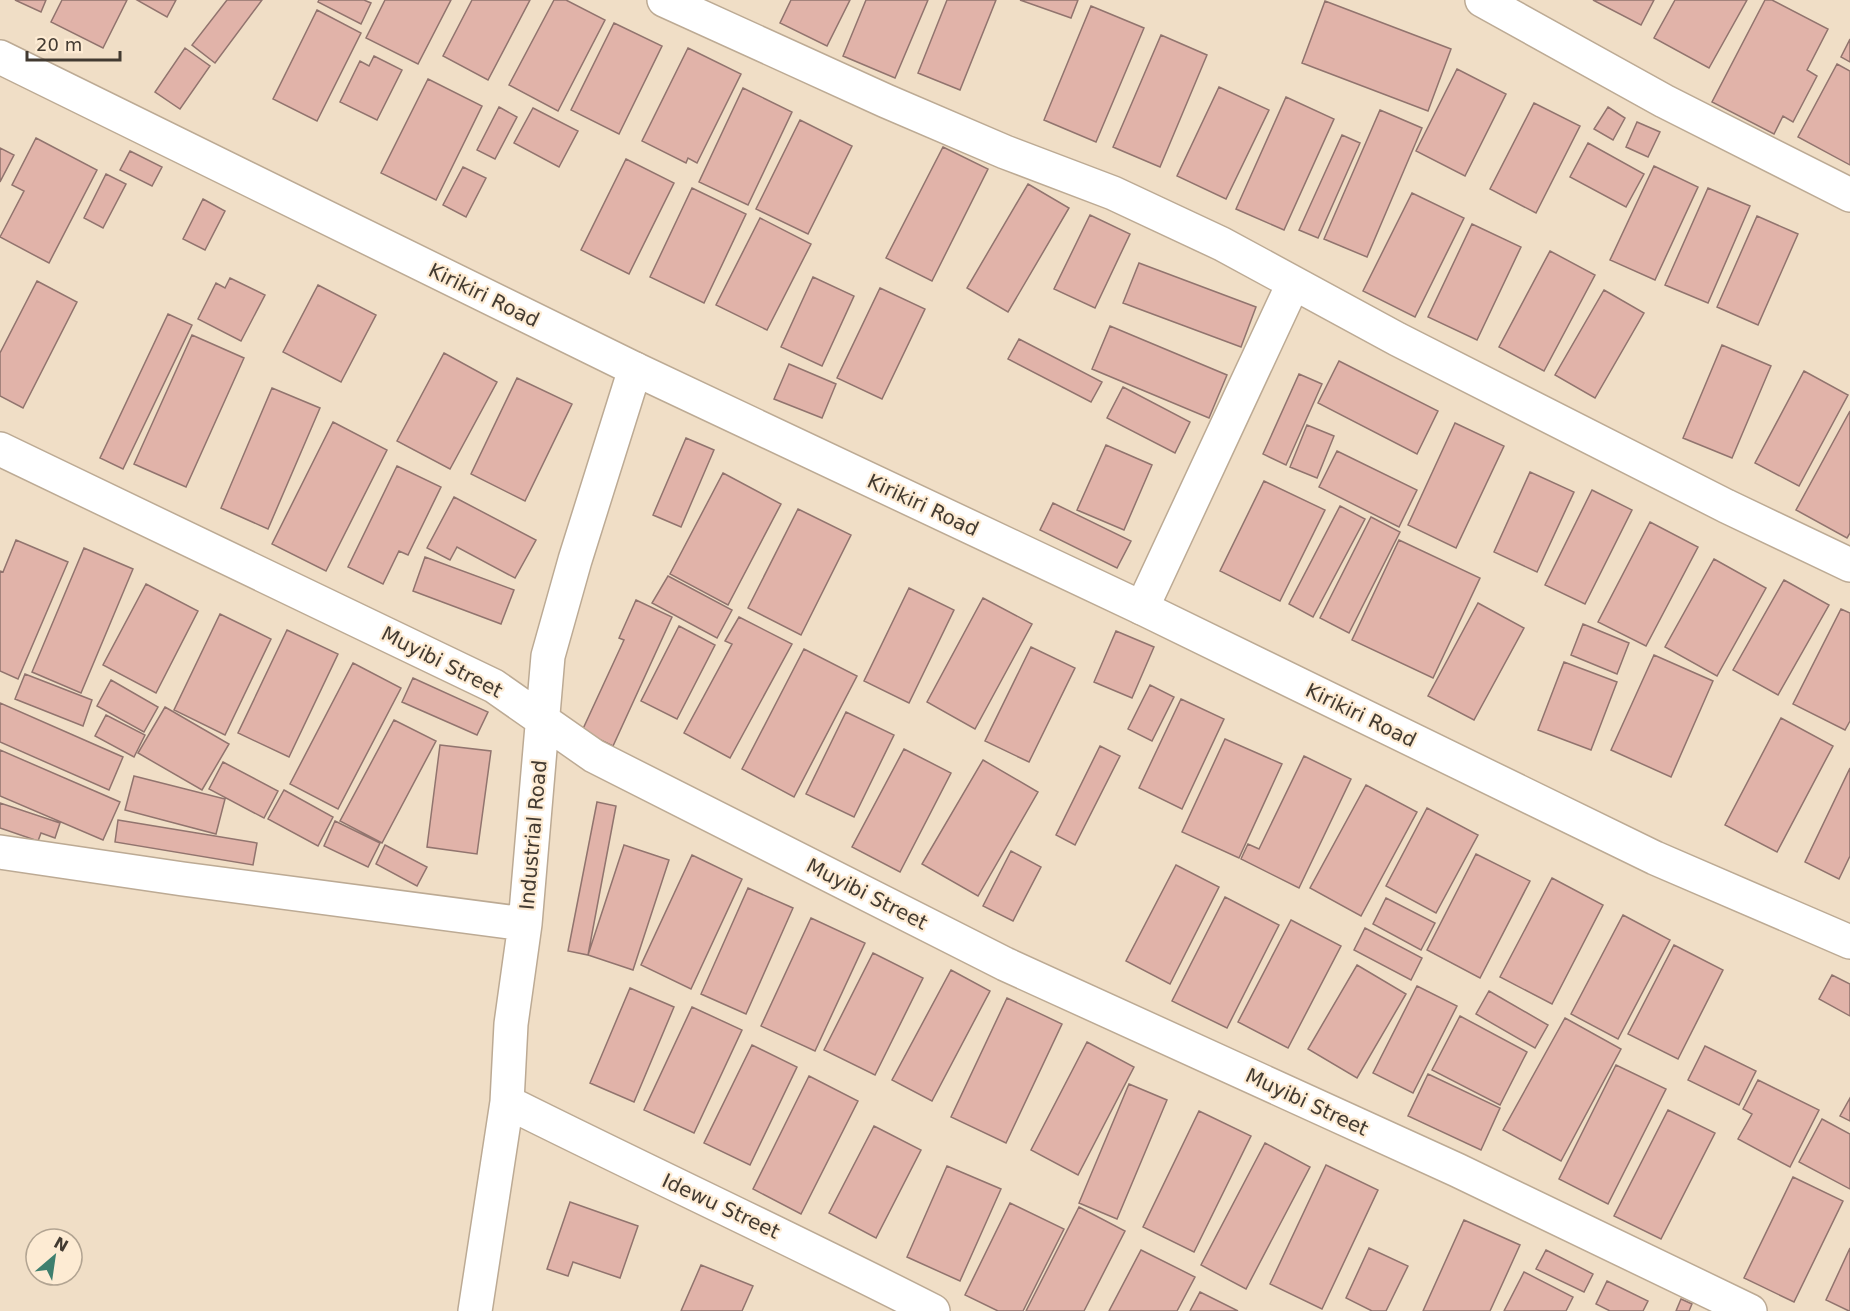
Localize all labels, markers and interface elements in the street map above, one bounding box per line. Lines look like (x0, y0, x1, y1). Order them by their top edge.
scale bar (27, 24, 120, 62)
text: 20 m (36, 34, 82, 55)
street label: Kirikiri Road (425, 258, 543, 332)
street label: Kirikiri Road (864, 469, 982, 541)
street label: Muyibi Street (377, 621, 507, 703)
street label: Kirikiri Road (1302, 678, 1420, 752)
street label: Industrial Road (514, 759, 552, 911)
street label: Muyibi Street (802, 853, 932, 935)
street label: Muyibi Street (1242, 1063, 1372, 1141)
street label: Idewu Street (658, 1168, 784, 1244)
north arrow (24, 1227, 84, 1287)
text: N (51, 1233, 71, 1256)

